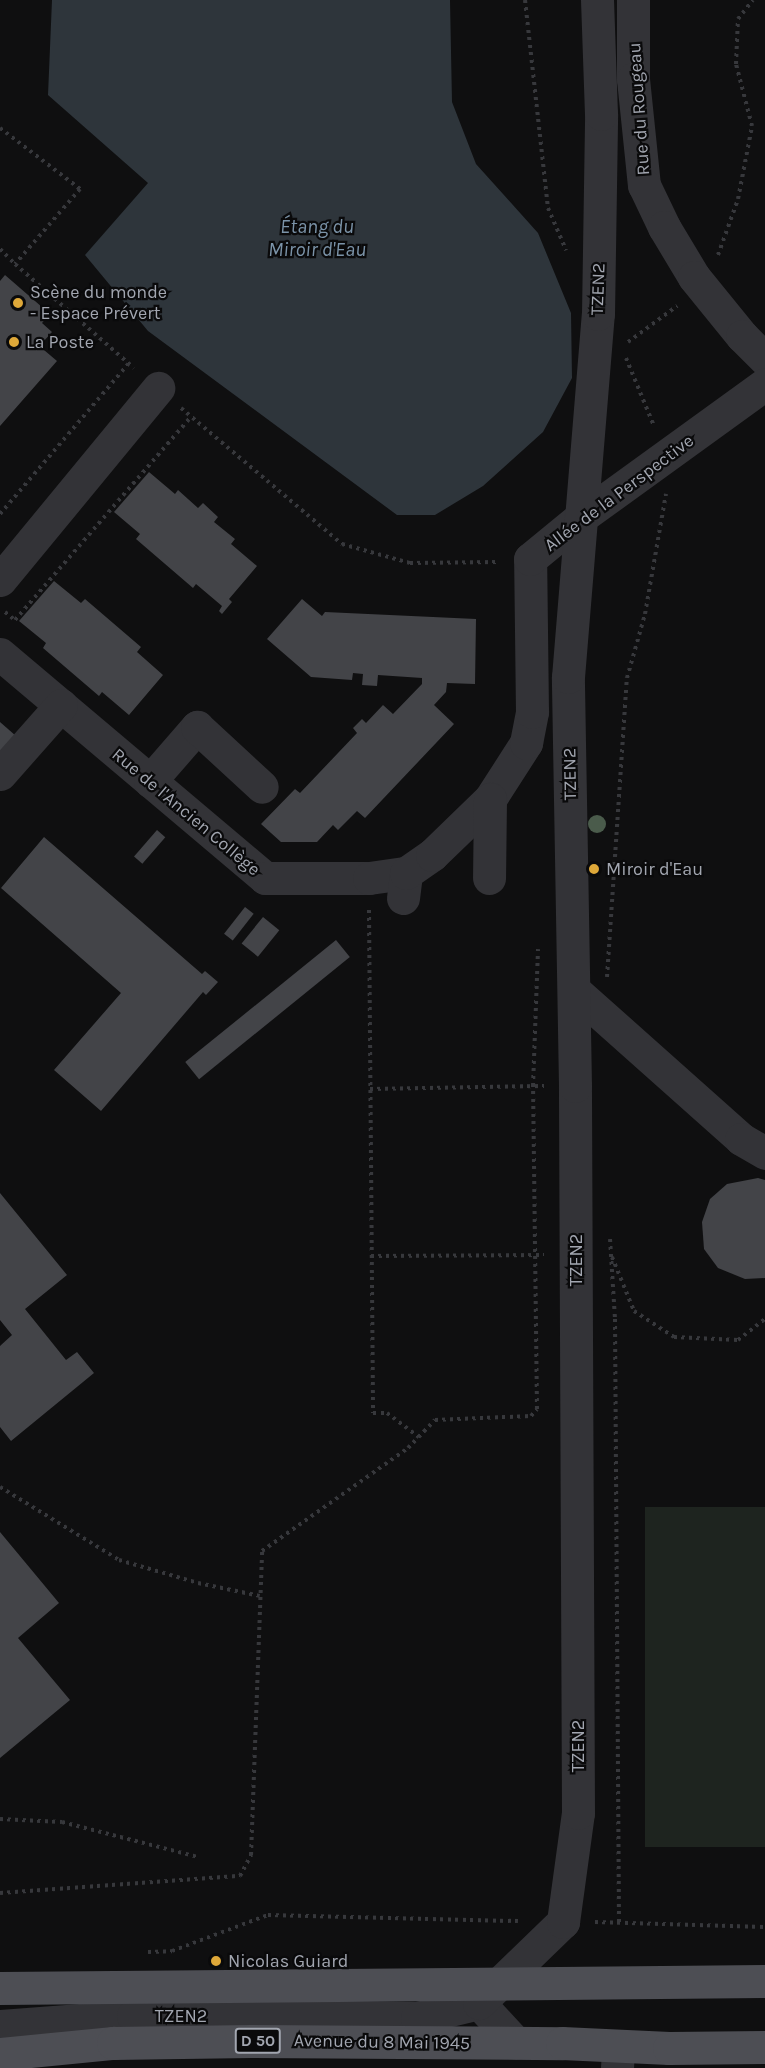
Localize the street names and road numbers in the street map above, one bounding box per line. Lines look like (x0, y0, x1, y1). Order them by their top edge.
street label: Rue du Rougeau (624, 42, 654, 176)
street label: TZEN2 (586, 262, 610, 316)
street label: Allée de la Perspective (540, 430, 698, 556)
street label: Rue de l'Ancien Collège (107, 744, 265, 880)
street label: TZEN2 (559, 748, 581, 800)
street label: TZEN2 (565, 1234, 587, 1286)
street label: TZEN2 (567, 1720, 589, 1772)
street label: TZEN2 (155, 2005, 207, 2027)
road number: D 50 (234, 2028, 282, 2054)
street label: Avenue du 8 Mai 1945 (294, 2030, 470, 2054)

